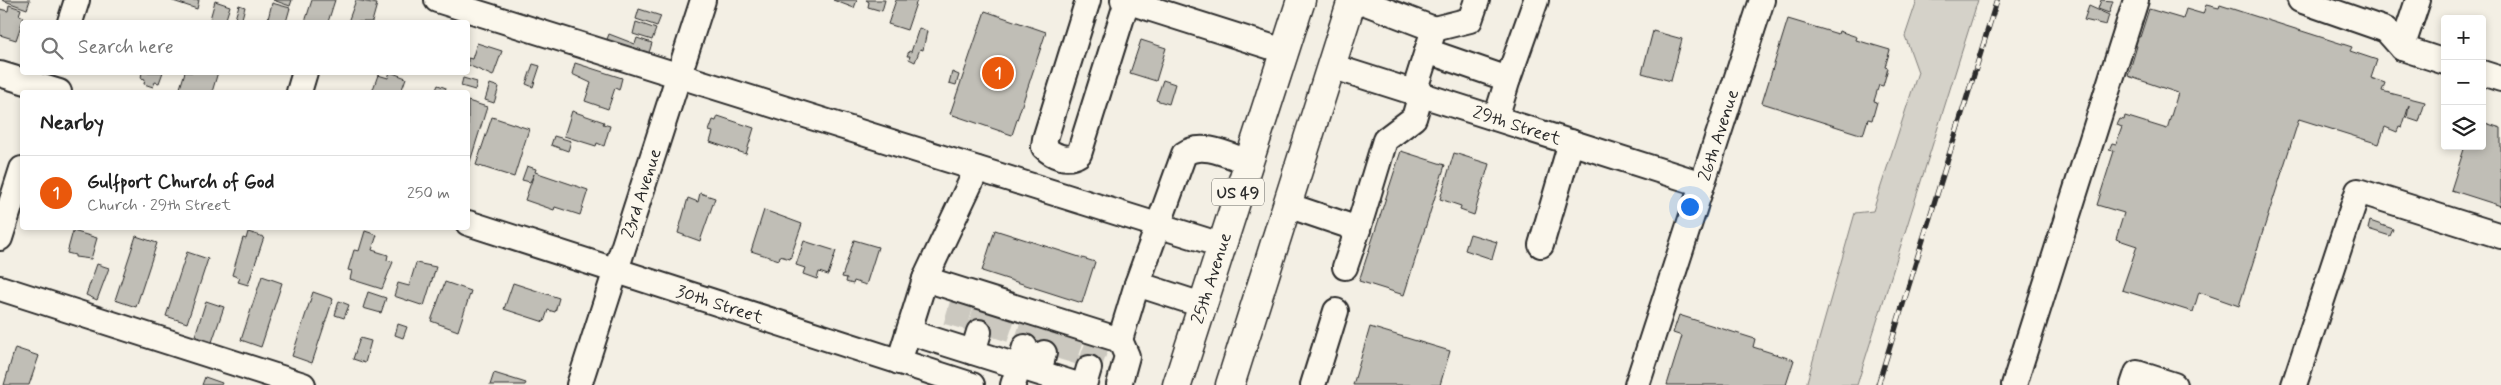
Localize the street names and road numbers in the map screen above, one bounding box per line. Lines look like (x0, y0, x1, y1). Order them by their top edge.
street label: 26th Avenue (1693, 86, 1745, 184)
street label: 29th Street (1470, 100, 1564, 152)
street label: 23rd Avenue (616, 145, 668, 241)
road number: US 49 (1212, 178, 1264, 206)
street label: 25th Avenue (1186, 229, 1238, 327)
street label: 30th Street (673, 280, 767, 330)

